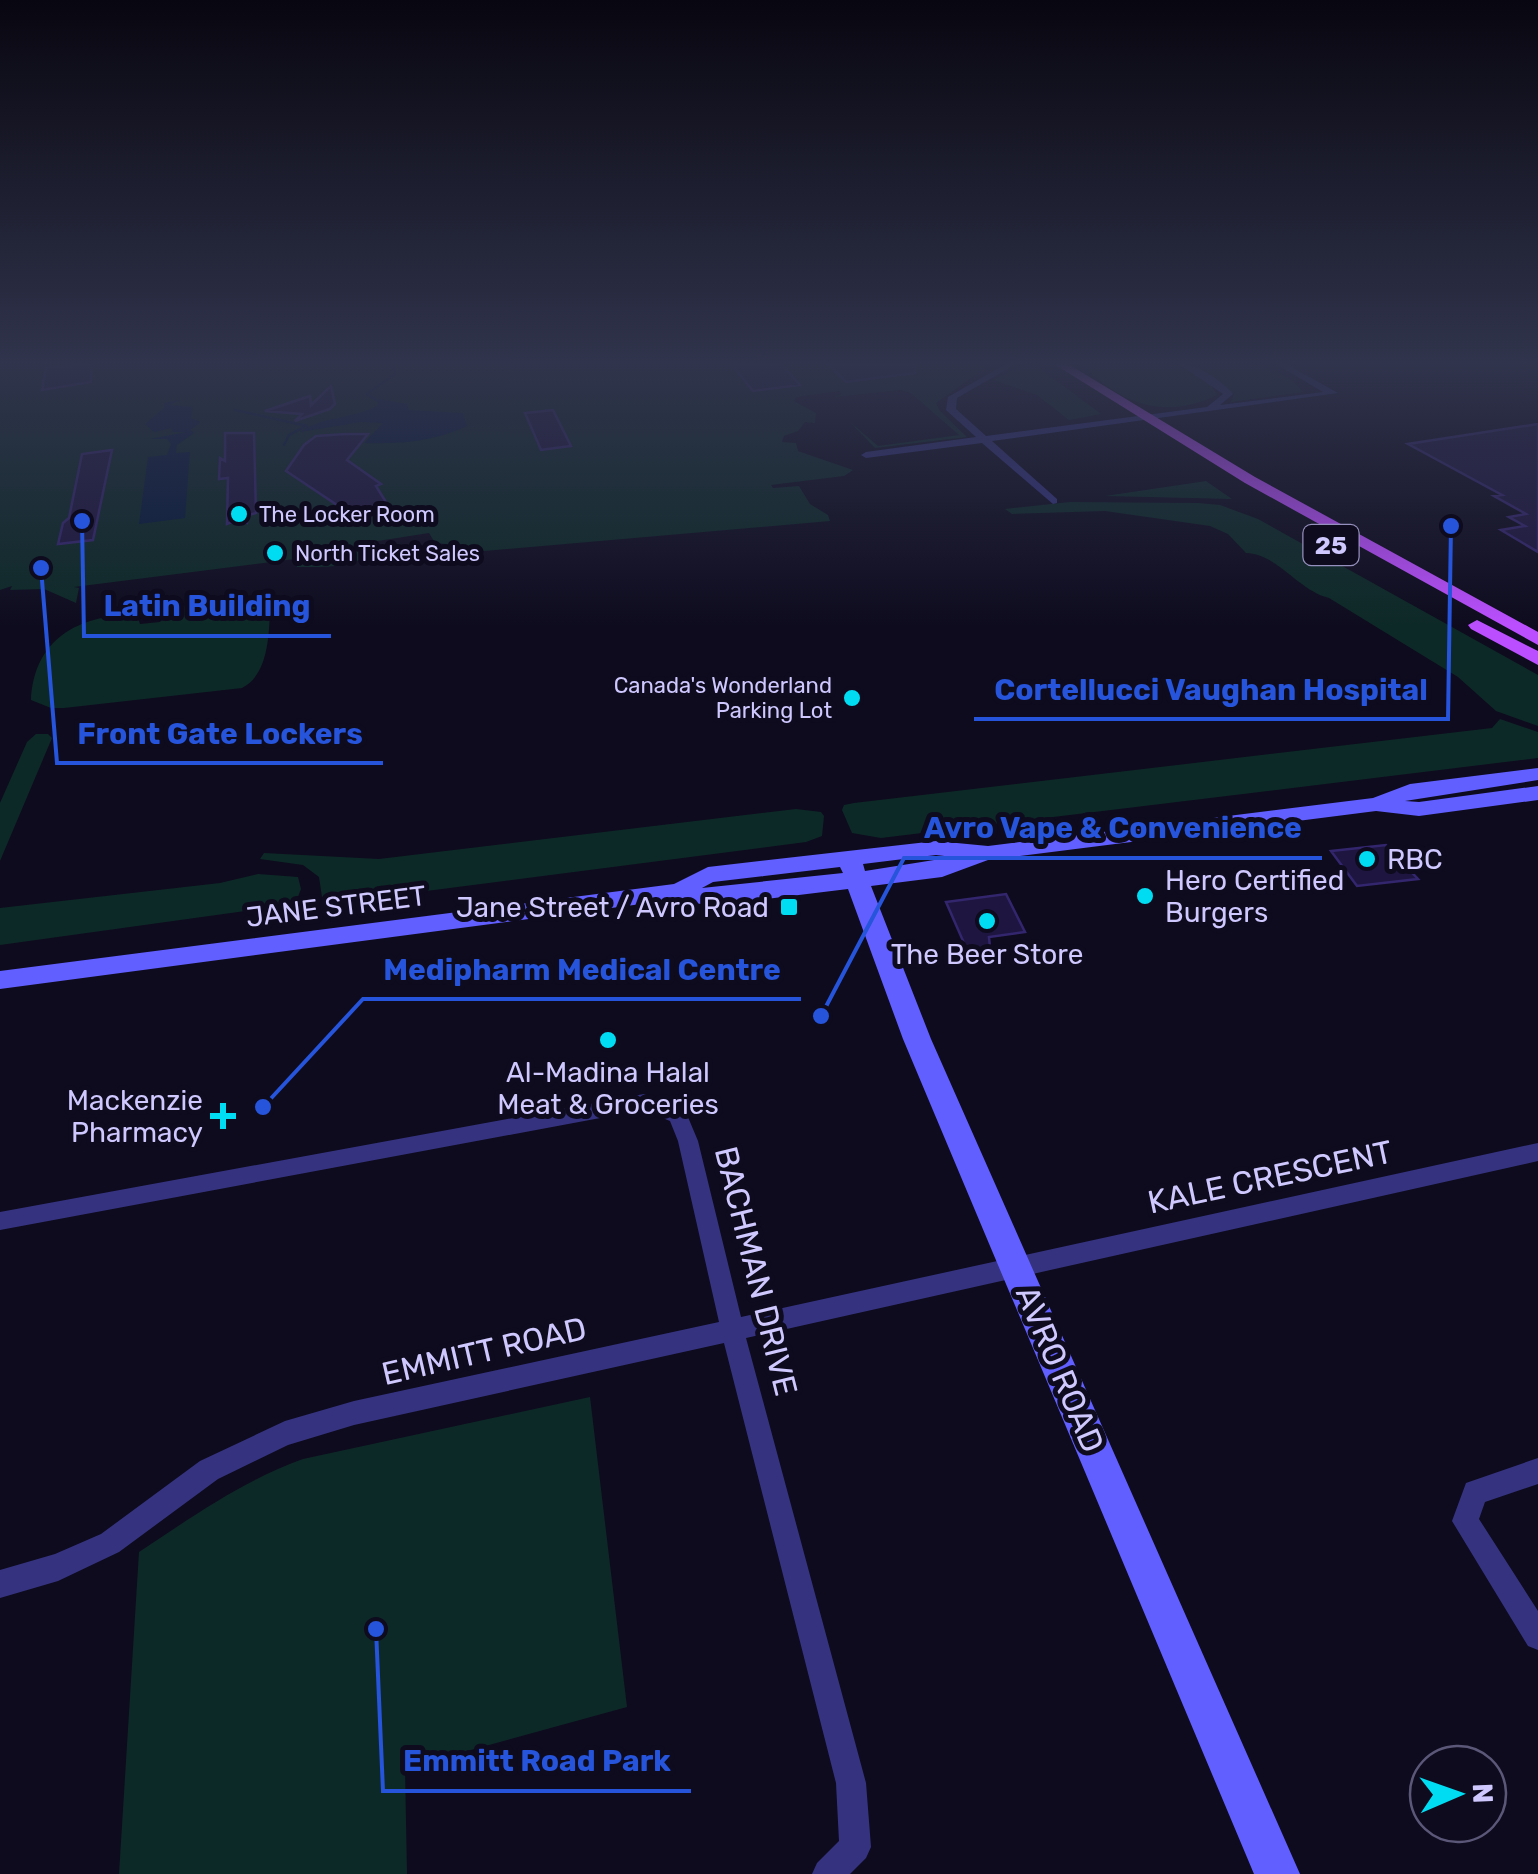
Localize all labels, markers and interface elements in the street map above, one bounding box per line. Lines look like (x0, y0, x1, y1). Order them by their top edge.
place label: The Locker Room (259, 501, 435, 528)
marker: The Locker Room (228, 503, 250, 525)
road number: 25 (1304, 525, 1358, 565)
place label: North Ticket Sales (295, 540, 480, 567)
marker: North Ticket Sales (264, 542, 286, 564)
callout: Latin Building (84, 576, 331, 636)
text: Latin Building (103, 588, 311, 624)
callout: Cortellucci Vaughan Hospital (974, 659, 1448, 719)
place label: Canada's Wonderland Parking Lot (614, 672, 832, 724)
text: Cortellucci Vaughan Hospital (994, 672, 1428, 708)
marker: Canada's Wonderland Parking Lot (841, 687, 863, 709)
callout: Front Gate Lockers (57, 703, 383, 763)
text: Front Gate Lockers (77, 716, 363, 752)
callout: Avro Vape & Convenience (904, 798, 1322, 858)
text: Avro Vape & Convenience (924, 810, 1302, 846)
place label: RBC (1387, 843, 1443, 876)
marker: RBC (1356, 848, 1378, 870)
place label: Hero Certified Burgers (1165, 864, 1344, 929)
street label: JANE STREET (244, 879, 428, 934)
marker: Hero Certified Burgers (1134, 885, 1156, 907)
place label: Jane Street / Avro Road (456, 891, 769, 924)
marker: Jane Street / Avro Road (778, 896, 800, 918)
marker: The Beer Store (976, 910, 998, 932)
place label: The Beer Store (891, 938, 1083, 971)
callout: Medipharm Medical Centre (363, 939, 801, 999)
text: Medipharm Medical Centre (383, 952, 781, 988)
marker: Al-Madina Halal Meat & Groceries (597, 1029, 619, 1051)
place label: Al-Madina Halal Meat & Groceries (497, 1056, 719, 1121)
place label: Mackenzie Pharmacy (67, 1084, 203, 1149)
marker: Mackenzie Pharmacy (212, 1105, 234, 1127)
street label: KALE CRESCENT (1144, 1133, 1396, 1221)
street label: BACHMAN DRIVE (707, 1143, 805, 1399)
street label: AVRO ROAD (1008, 1280, 1112, 1458)
street label: EMMITT ROAD (378, 1309, 590, 1393)
callout: Emmitt Road Park (383, 1731, 691, 1791)
text: Emmitt Road Park (403, 1743, 671, 1779)
north arrow (1408, 1744, 1508, 1844)
text: N (1466, 1783, 1499, 1804)

